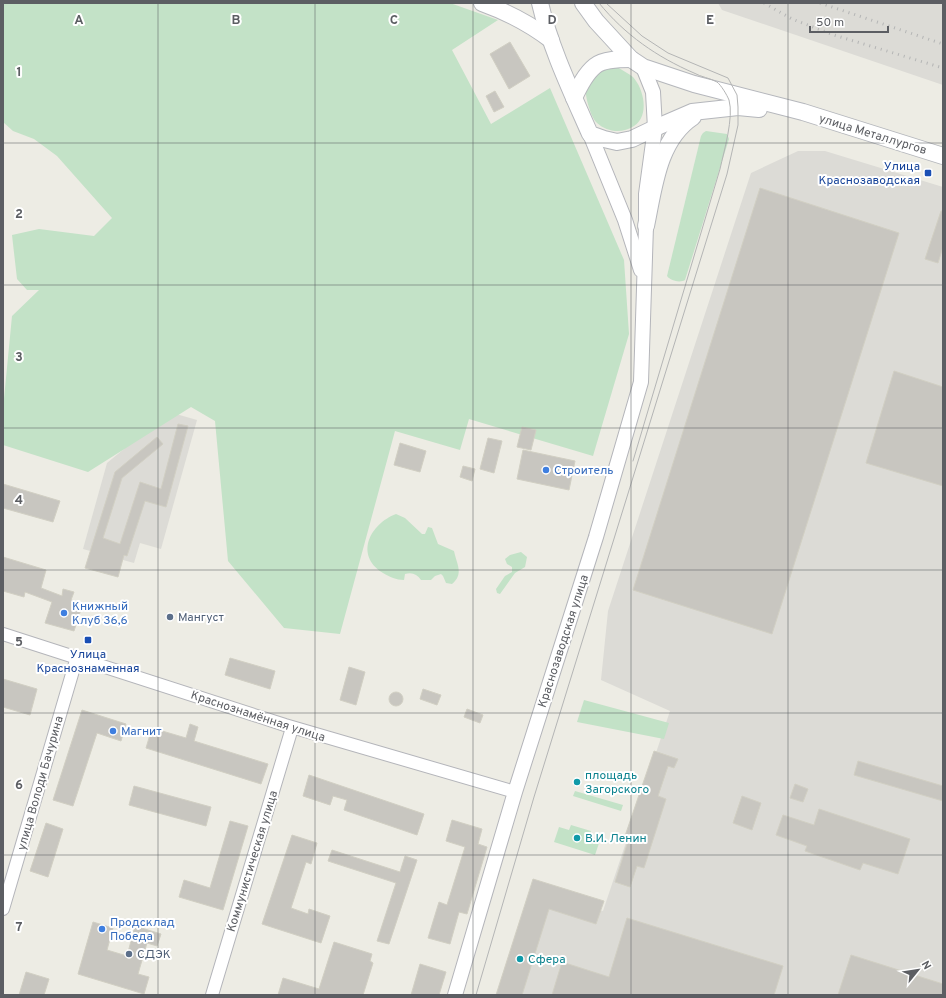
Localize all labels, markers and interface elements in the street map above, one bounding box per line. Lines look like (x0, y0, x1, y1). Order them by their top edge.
scale bar (810, 8, 888, 34)
text: A (74, 13, 84, 29)
text: B (232, 13, 241, 29)
text: C (390, 13, 398, 29)
text: D (547, 13, 557, 29)
text: E (706, 13, 714, 29)
text: 50 m (816, 15, 844, 31)
text: 1 (16, 65, 22, 81)
street label: улица Металлургов (817, 111, 929, 159)
place label: Улица Краснозаводская (819, 159, 920, 189)
marker: Улица Краснозаводская (923, 168, 933, 178)
text: 2 (15, 207, 23, 223)
text: 3 (15, 350, 23, 366)
place label: Строитель (554, 463, 614, 479)
marker: Строитель (541, 465, 551, 475)
text: 4 (15, 493, 23, 509)
street label: Краснозаводская улица (535, 573, 593, 710)
place label: Книжный Клуб 36,6 (72, 599, 128, 629)
marker: Книжный Клуб 36,6 (59, 608, 69, 618)
place label: Мангуст (178, 610, 225, 626)
marker: Мангуст (165, 612, 175, 622)
text: 5 (15, 635, 23, 651)
marker: Улица Краснознаменная (83, 635, 93, 645)
place label: Улица Краснознаменная (36, 647, 140, 677)
street label: Краснознамённая улица (188, 688, 327, 746)
street label: улица Володи Бачурина (14, 714, 68, 852)
place label: Магнит (121, 724, 162, 740)
marker: Магнит (108, 726, 118, 736)
place label: площадь Загорского (585, 768, 649, 798)
marker: площадь Загорского (572, 777, 582, 787)
text: 6 (15, 778, 23, 794)
street label: Коммунистическая улица (224, 789, 282, 934)
place label: В.И. Ленин (585, 831, 647, 847)
marker: В.И. Ленин (572, 833, 582, 843)
place label: Продсклад Победа (110, 915, 175, 945)
text: 7 (16, 920, 23, 936)
marker: Продсклад Победа (97, 924, 107, 934)
place label: СДЭК (137, 947, 171, 963)
marker: СДЭК (124, 949, 134, 959)
north arrow (898, 950, 938, 990)
place label: Сфера (528, 952, 566, 968)
marker: Сфера (515, 954, 525, 964)
text: N (918, 959, 934, 972)

